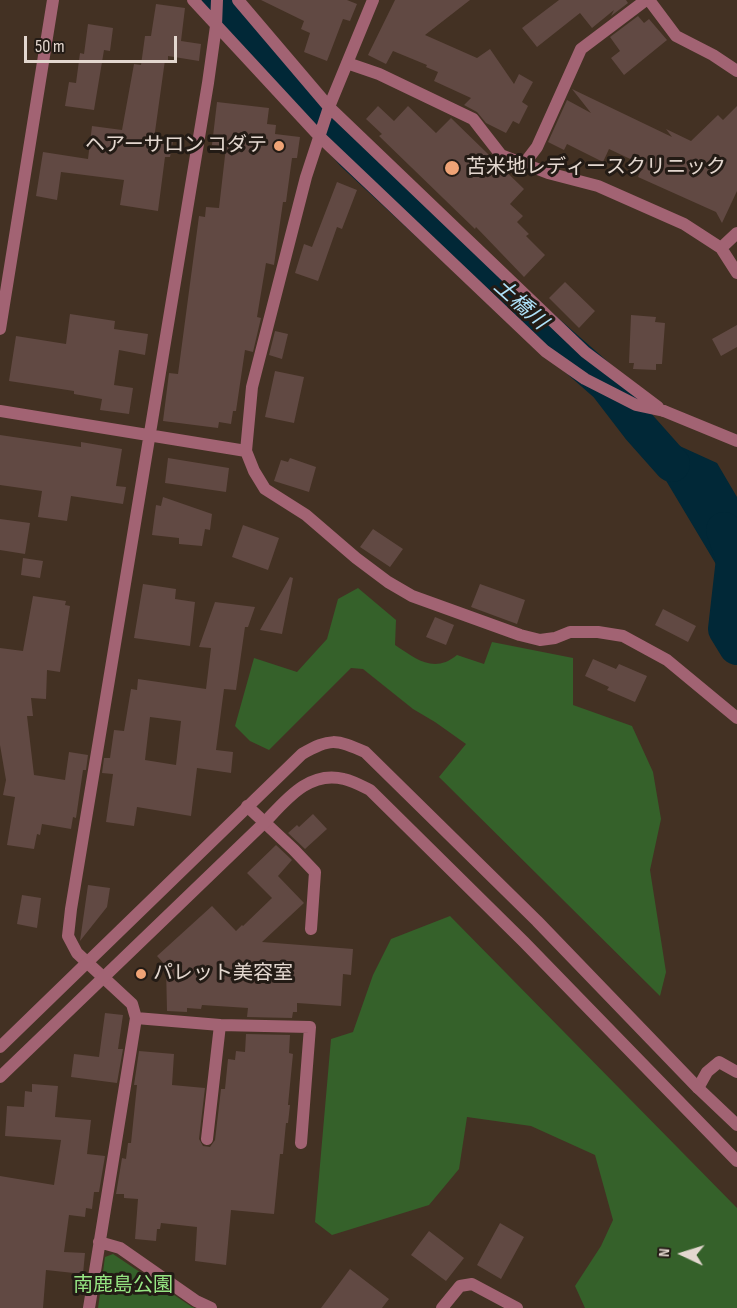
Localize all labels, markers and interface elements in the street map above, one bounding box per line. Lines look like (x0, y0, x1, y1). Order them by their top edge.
scale bar (27, 24, 180, 62)
text: 50 m (35, 36, 65, 57)
place label: ヘアーサロン コダテ (85, 134, 267, 158)
marker: ヘアーサロン コダテ (272, 139, 286, 153)
place label: 苫米地レディースクリニック (466, 156, 726, 180)
marker: 苫米地レディースクリニック (443, 159, 461, 177)
water label: 土橋川 (488, 275, 552, 335)
place label: パレット美容室 (153, 962, 293, 986)
marker: パレット美容室 (134, 967, 148, 981)
north arrow (653, 1224, 713, 1284)
text: N (655, 1248, 674, 1258)
park label: 南鹿島公園 (73, 1274, 173, 1298)

